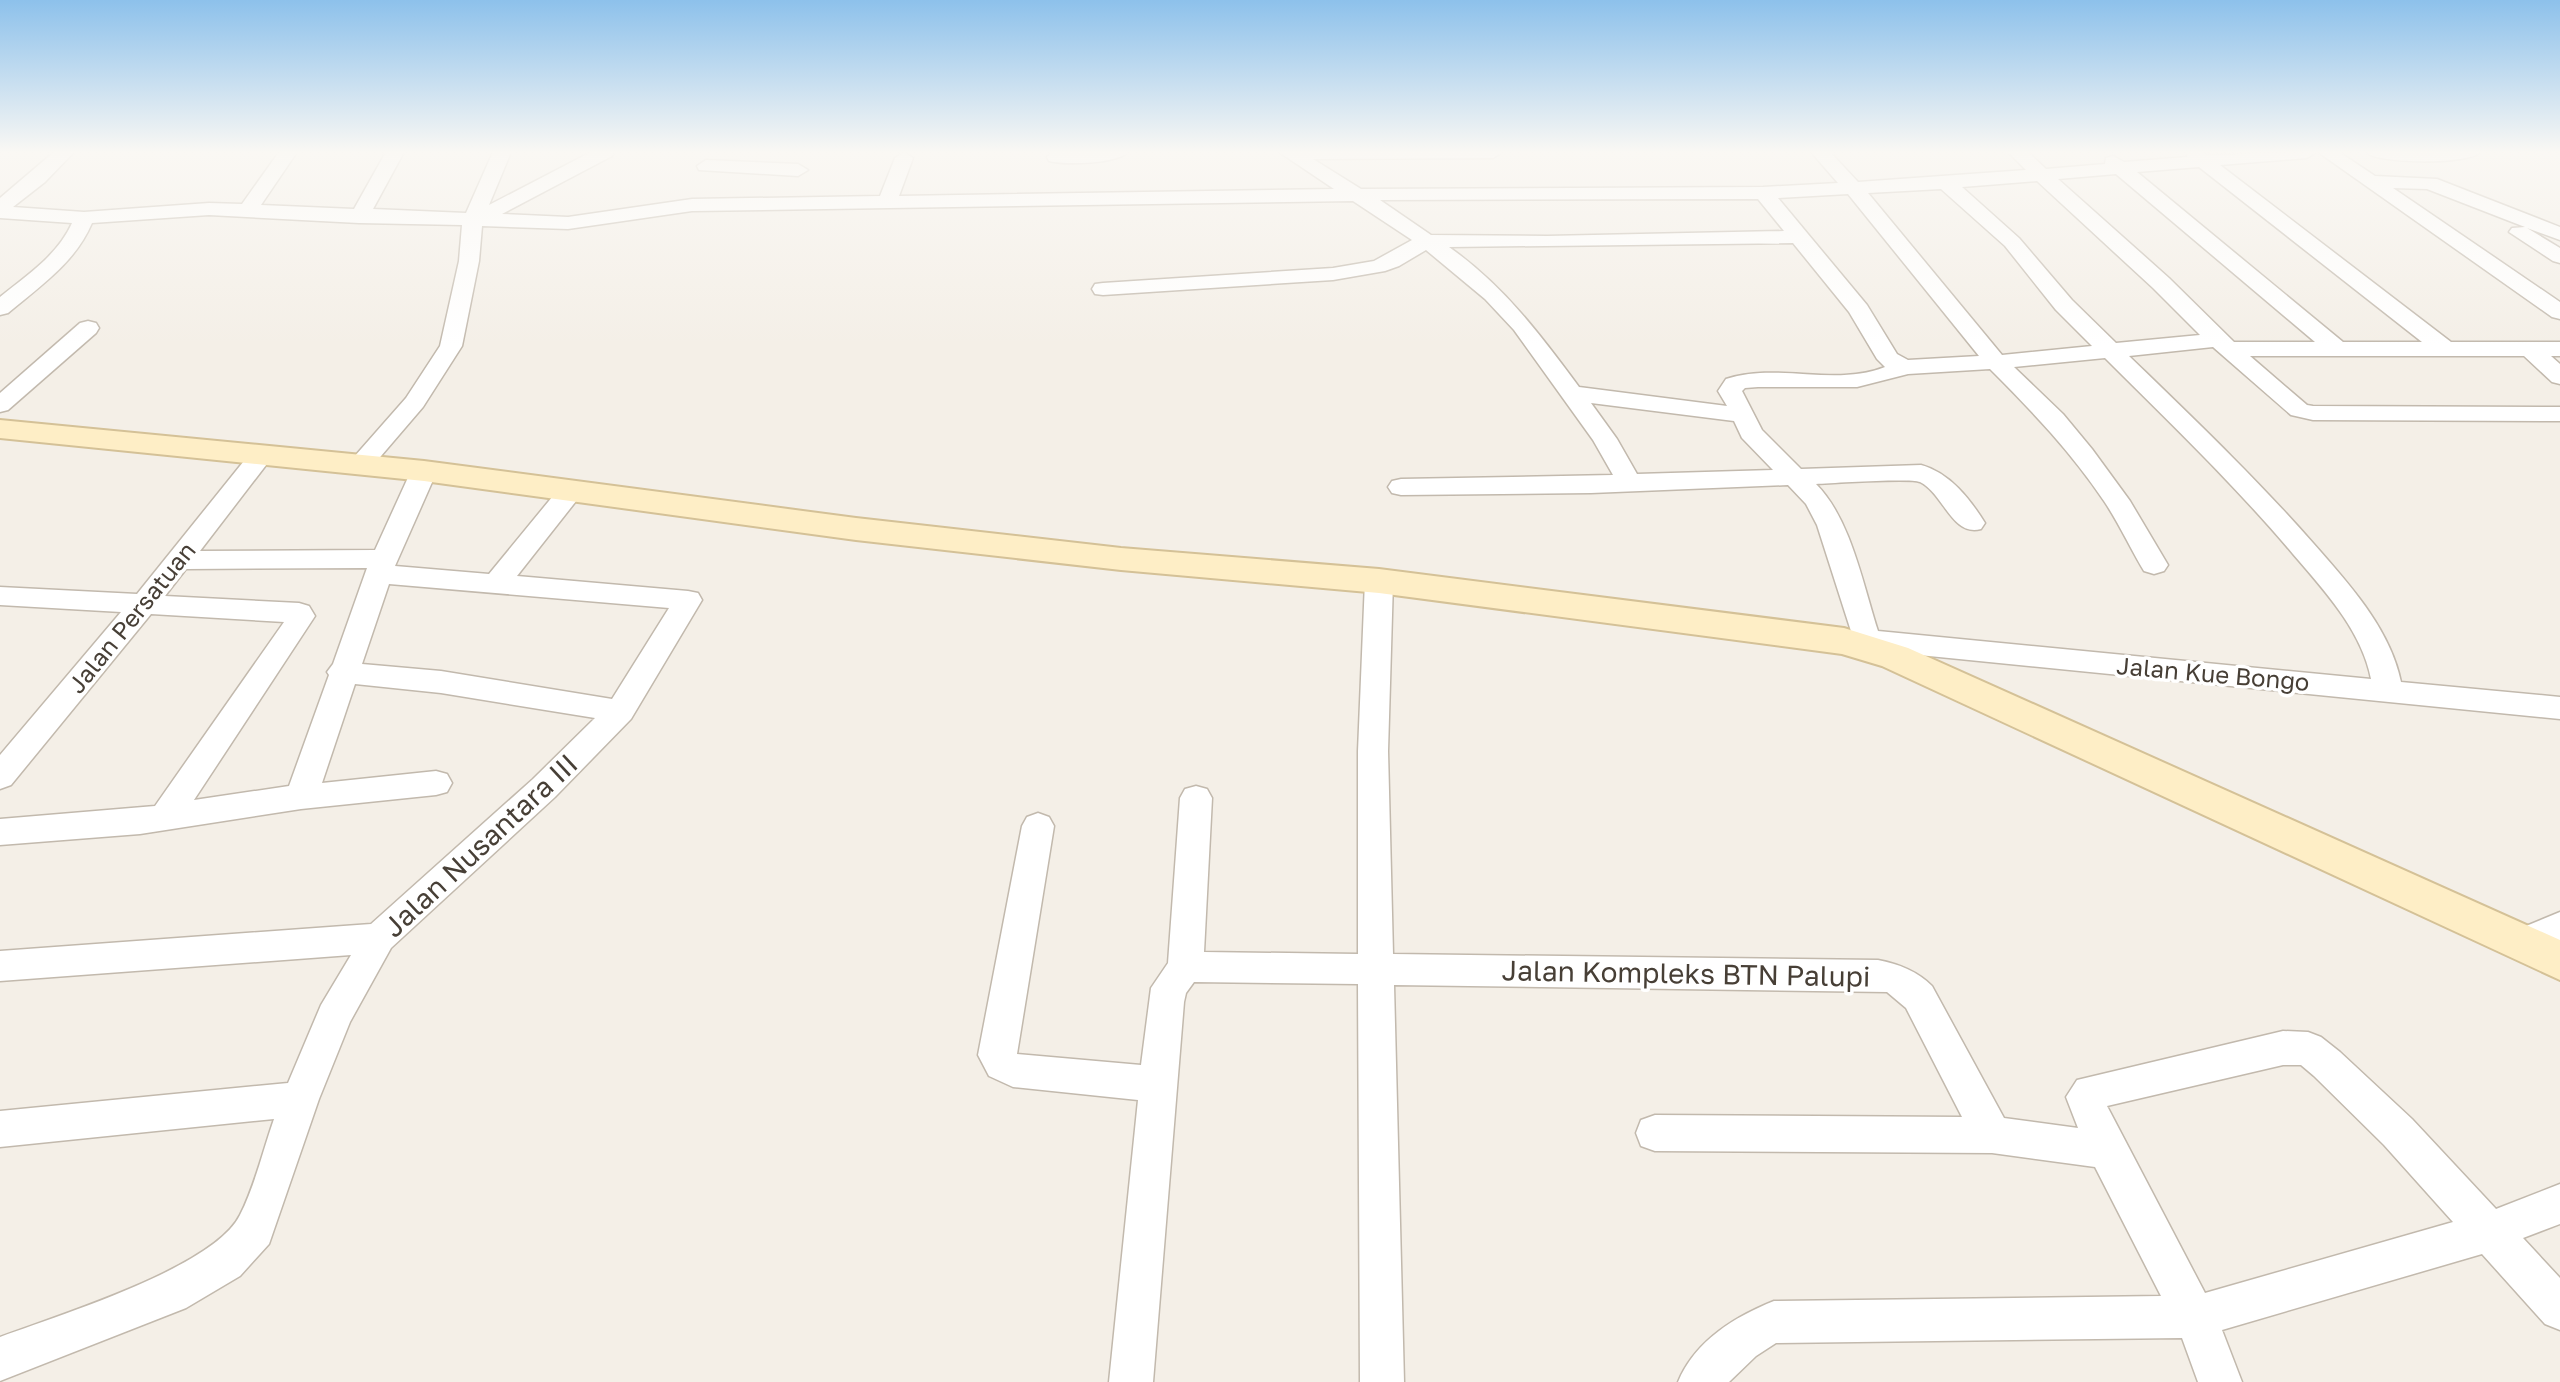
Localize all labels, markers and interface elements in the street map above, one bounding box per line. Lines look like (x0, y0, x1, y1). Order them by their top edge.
street label: Jalan Persatuan (61, 536, 201, 698)
street label: Jalan Kue Bongo (2115, 650, 2311, 696)
street label: Jalan Nusantara III (376, 747, 584, 943)
street label: Jalan Kompleks BTN Palupi (1501, 953, 1871, 993)

